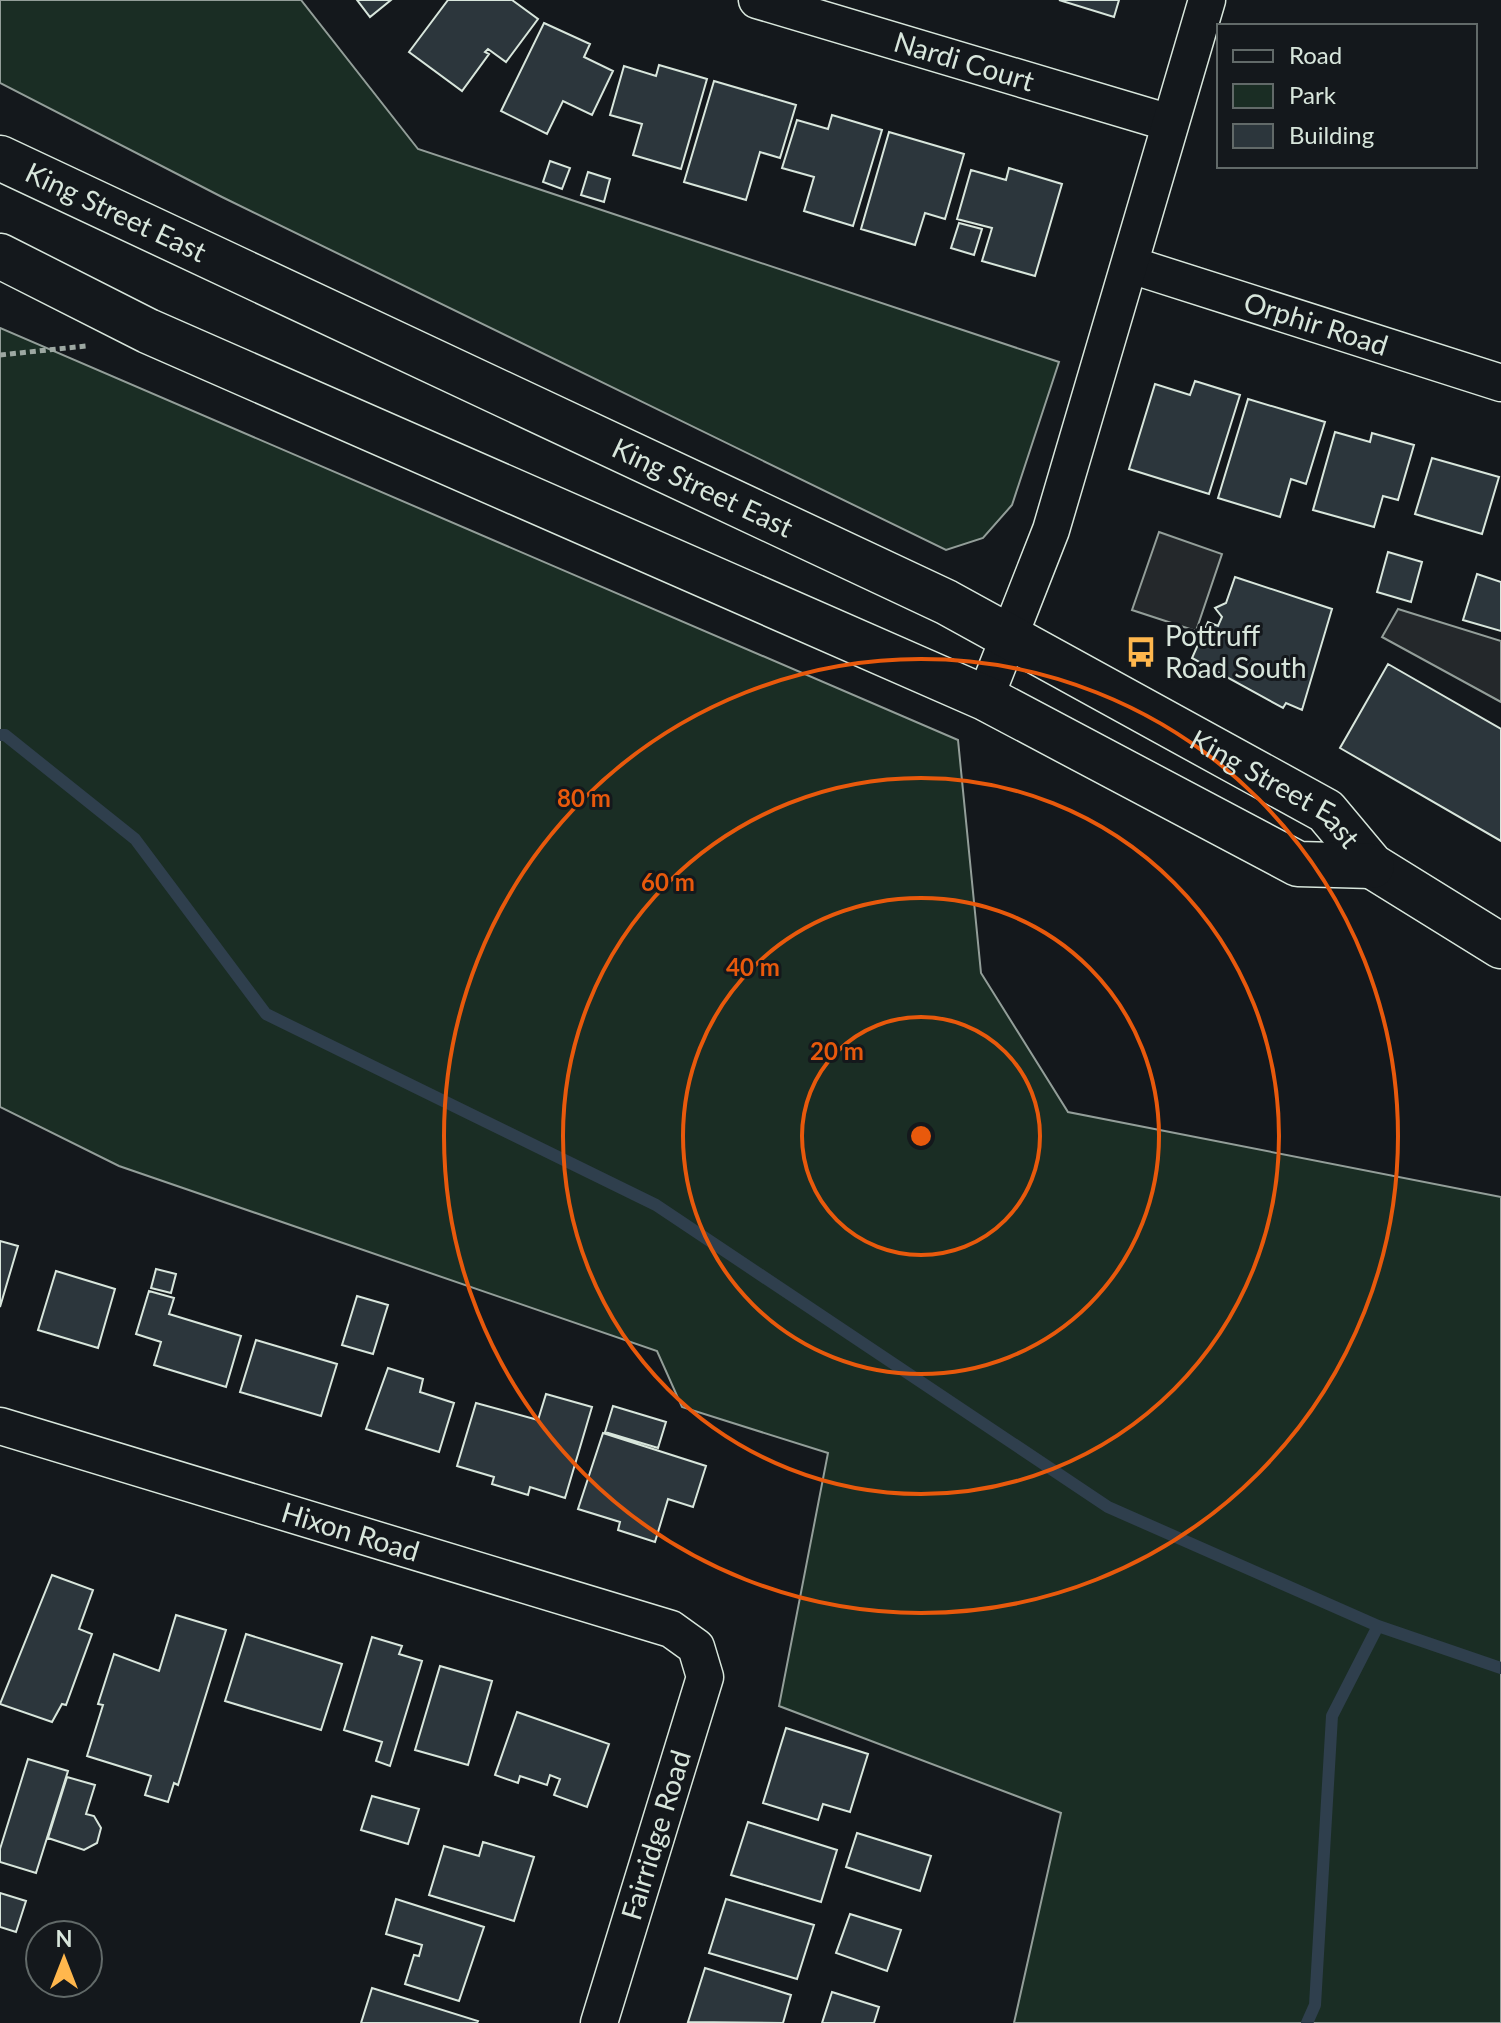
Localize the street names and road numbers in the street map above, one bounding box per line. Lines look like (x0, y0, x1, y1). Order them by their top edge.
street label: Nardi Court (890, 24, 1038, 98)
street label: King Street East (20, 155, 212, 268)
street label: Orphir Road (1240, 284, 1392, 362)
street label: King Street East (607, 430, 799, 544)
street label: King Street East (1185, 722, 1367, 854)
street label: Hixon Road (278, 1494, 424, 1568)
street label: Fairridge Road (613, 1746, 697, 1924)

